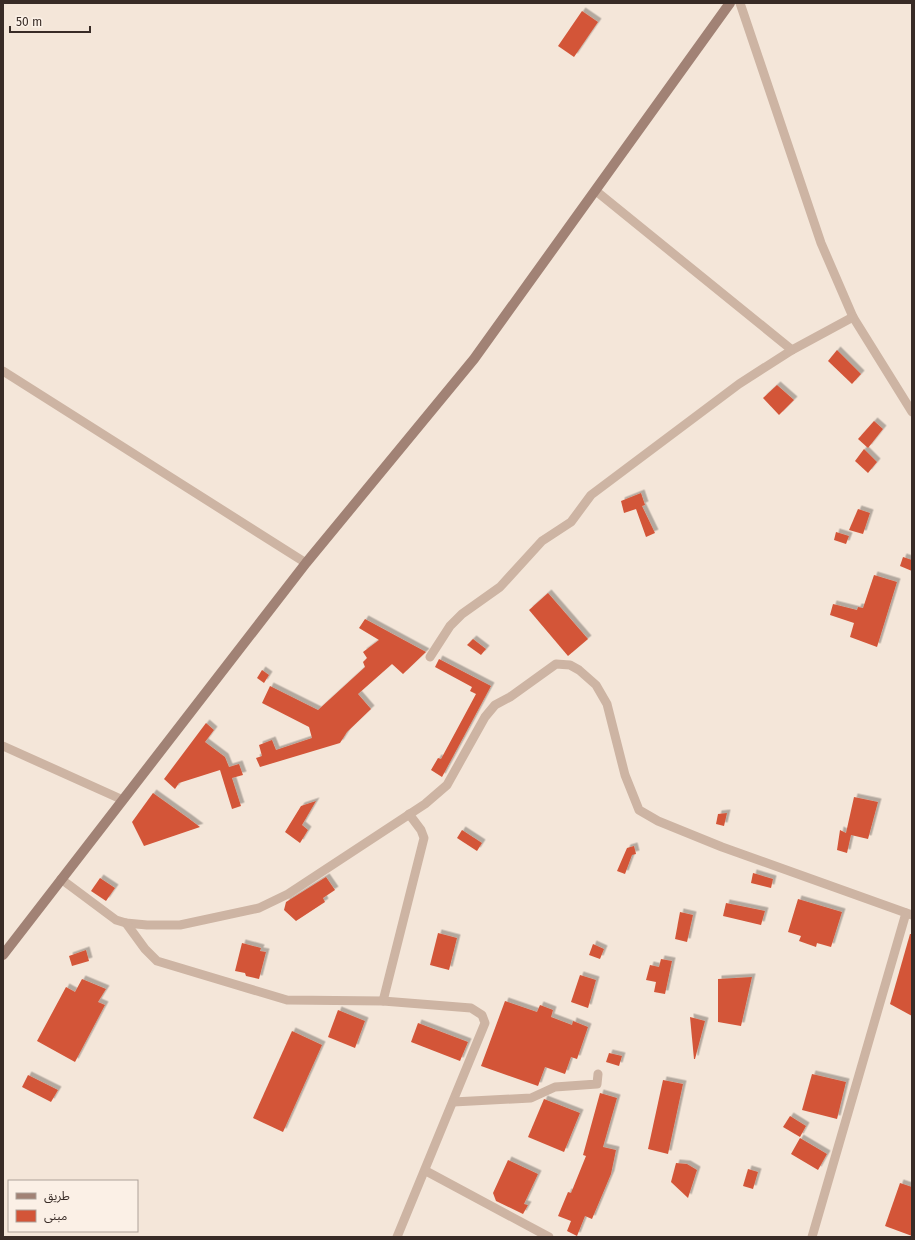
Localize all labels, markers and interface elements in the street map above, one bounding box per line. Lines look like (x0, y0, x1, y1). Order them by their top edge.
scale bar (10, 8, 90, 34)
text: 50 m (16, 15, 42, 29)
legend (8, 1180, 138, 1232)
text: طريق (44, 1189, 70, 1204)
text: مبنى (44, 1209, 67, 1223)

